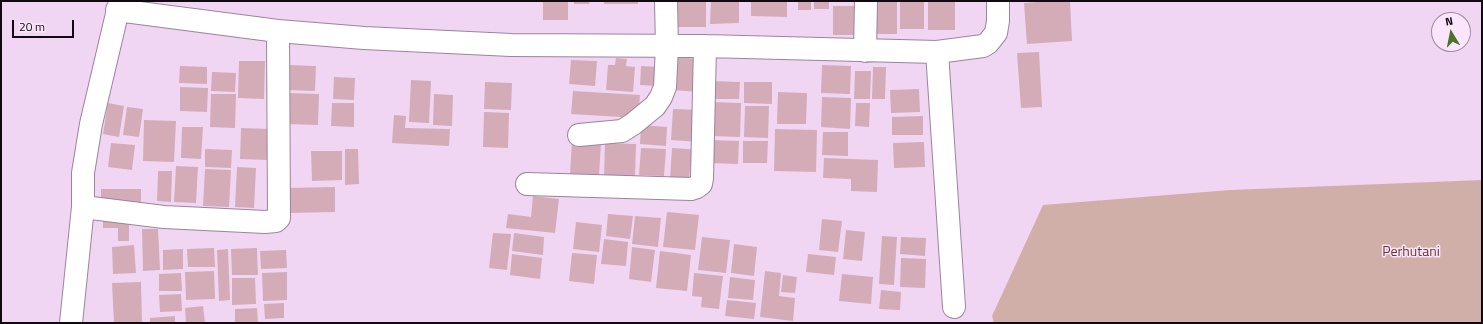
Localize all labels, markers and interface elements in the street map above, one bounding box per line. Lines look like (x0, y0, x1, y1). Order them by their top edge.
scale bar (14, 12, 76, 38)
north arrow (1431, 12, 1471, 52)
text: N (1444, 13, 1454, 30)
text: 20 m (19, 17, 45, 36)
park label: Perhutani (1382, 245, 1440, 261)

